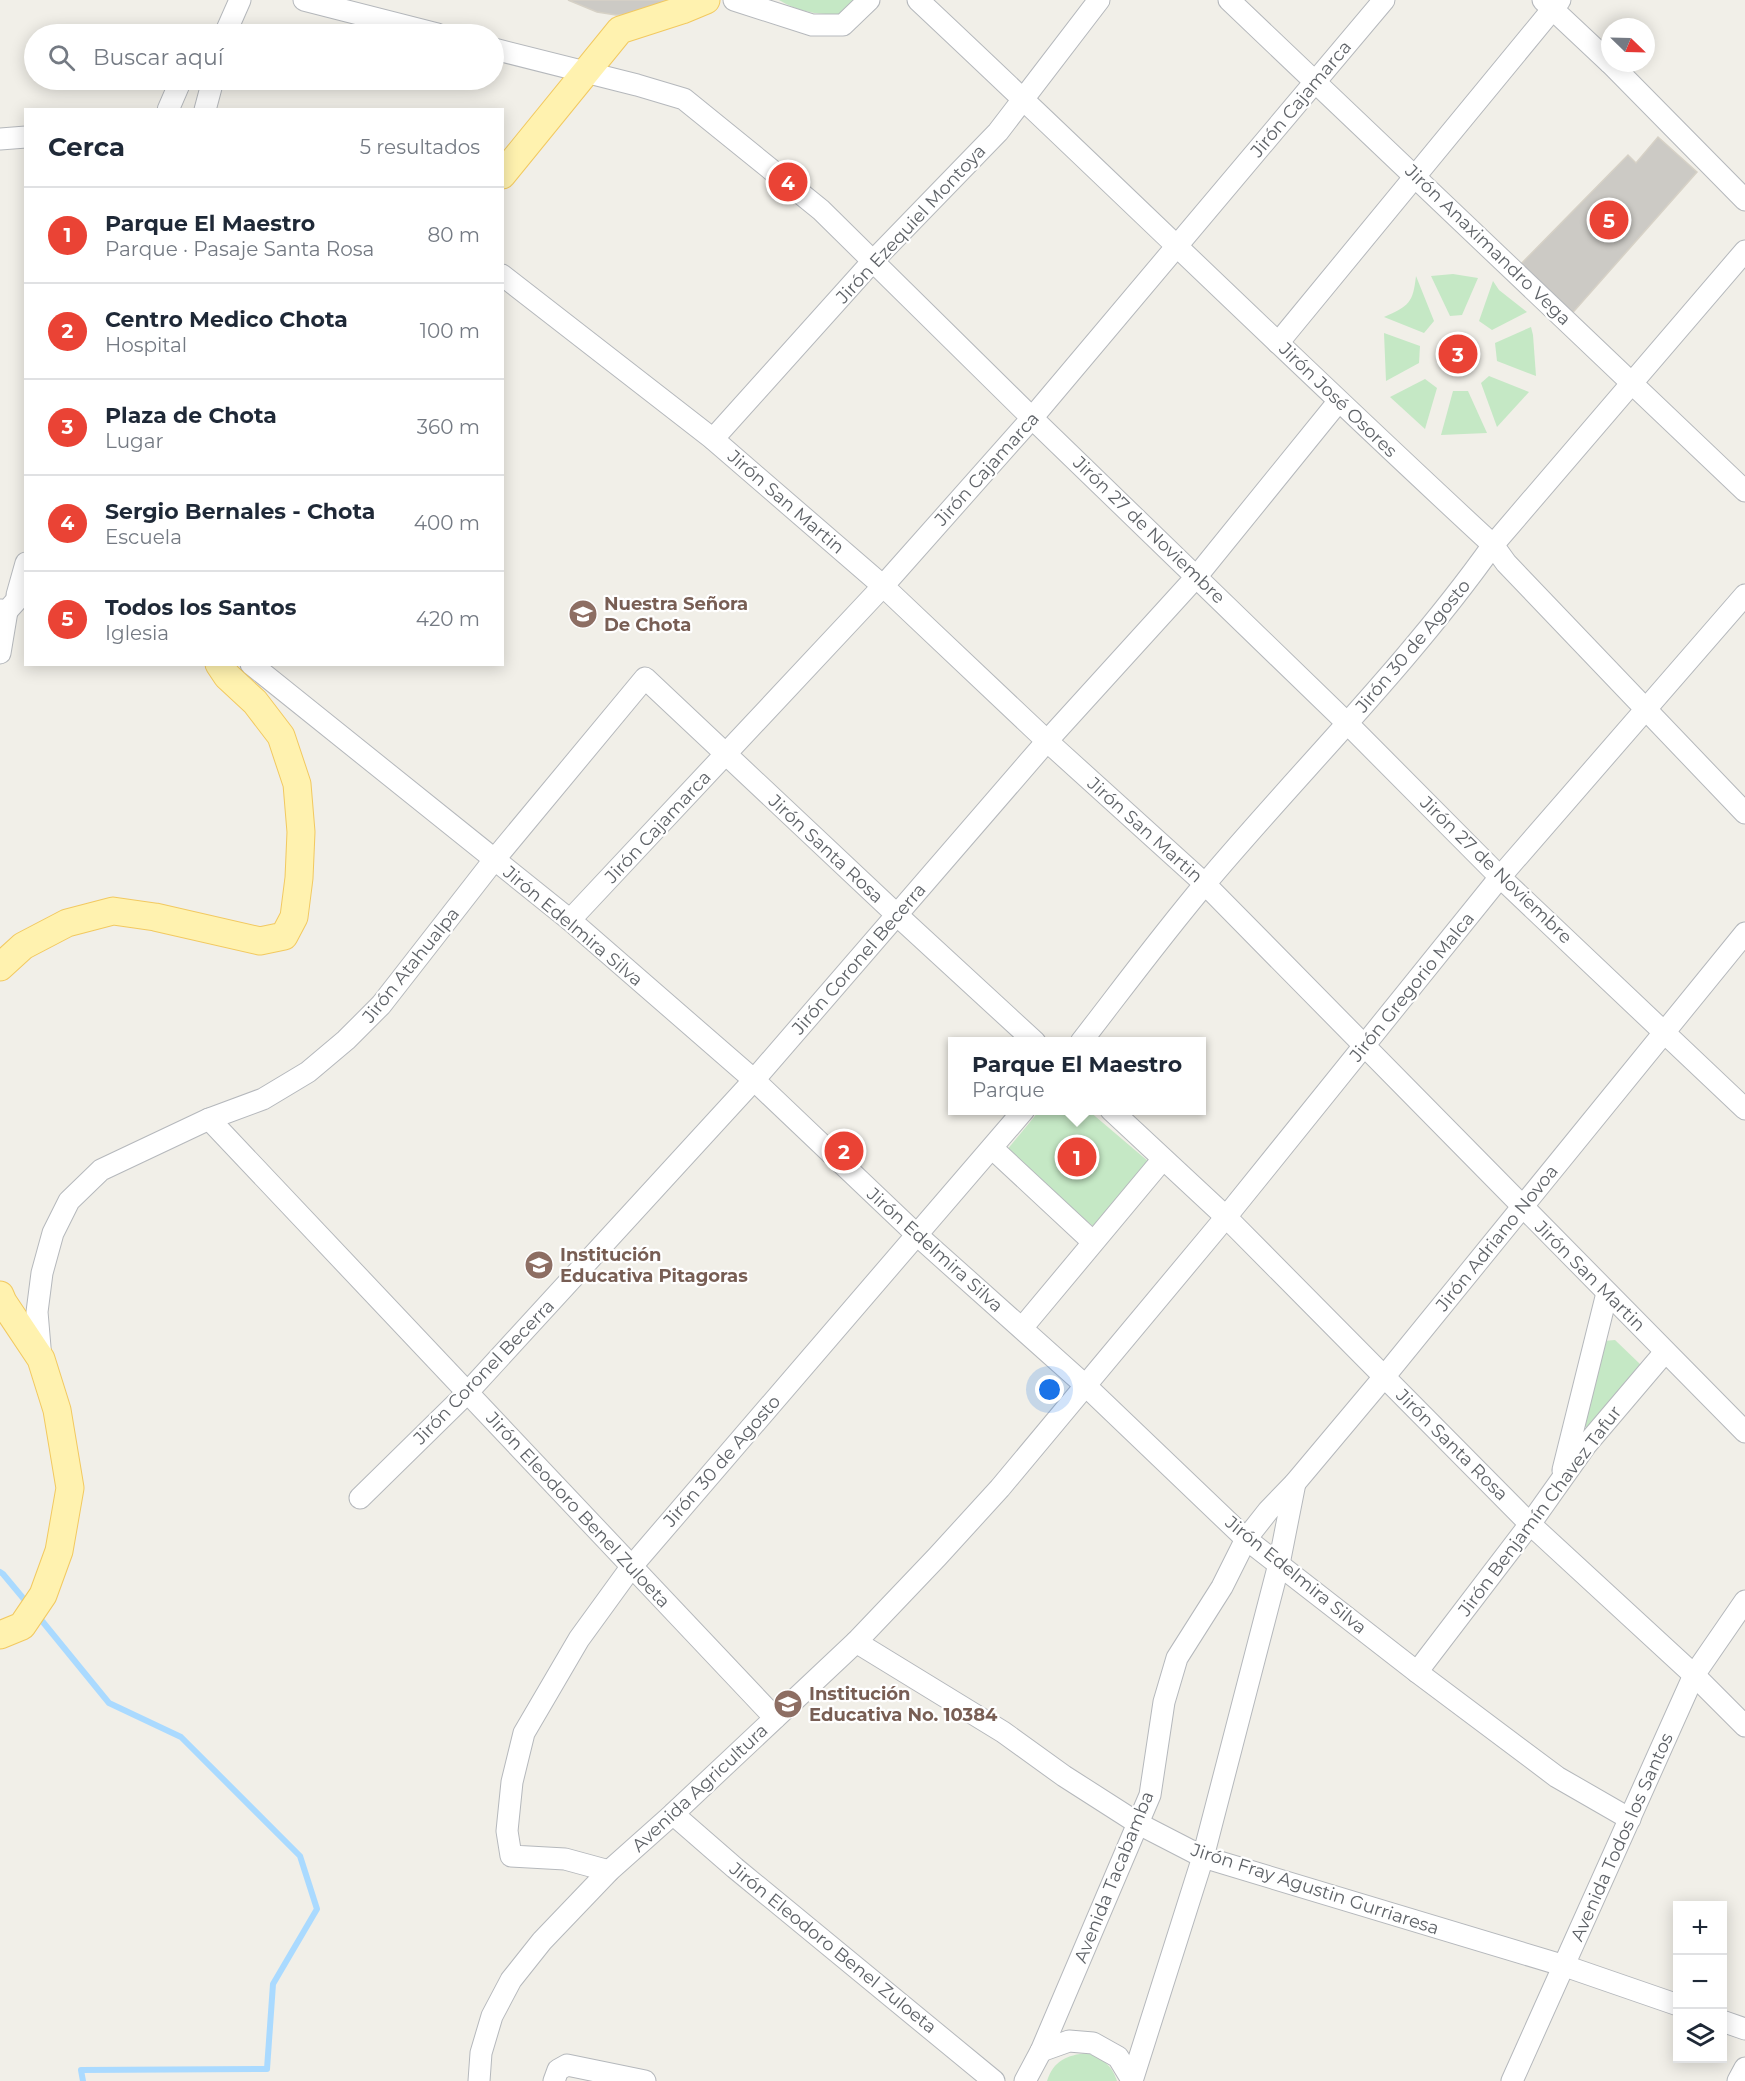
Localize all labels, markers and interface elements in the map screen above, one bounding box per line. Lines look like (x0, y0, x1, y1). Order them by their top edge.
north arrow (1601, 18, 1655, 72)
search box (24, 24, 504, 90)
street label: Jirón Cajamarca (1245, 36, 1356, 162)
icon: search (45, 41, 78, 74)
text: Buscar aquí (93, 44, 224, 71)
text: Cerca (48, 131, 125, 163)
text: 5 resultados (360, 135, 480, 159)
street label: Jirón Ezequiel Montoya (831, 140, 990, 309)
street label: Jirón Anaximandro Vega (1400, 159, 1575, 330)
pin: 4 (768, 160, 808, 204)
pin: 5 (1590, 198, 1628, 242)
text: Parque El Maestro (105, 210, 315, 237)
text: 1 (64, 223, 71, 247)
text: 80 m (428, 223, 480, 247)
text: Parque · Pasaje Santa Rosa (105, 237, 374, 261)
text: Centro Medico Chota (105, 306, 348, 333)
text: 2 (62, 319, 73, 343)
text: 100 m (420, 319, 480, 343)
pin: 3 (1438, 332, 1478, 376)
text: Hospital (105, 333, 187, 357)
street label: Jirón José Osores (1274, 337, 1402, 462)
text: Plaza de Chota (105, 402, 277, 429)
street label: Jirón Cajamarca (930, 408, 1044, 531)
text: 3 (62, 415, 73, 439)
text: 360 m (417, 415, 480, 439)
text: Lugar (105, 429, 164, 453)
street label: Jirón San Martin (722, 445, 849, 559)
street label: Jirón 27 de Noviembre (1068, 451, 1230, 608)
text: Sergio Bernales - Chota (105, 498, 375, 525)
text: 4 (61, 511, 74, 535)
text: 400 m (414, 511, 480, 535)
text: Escuela (105, 525, 182, 549)
street label: Jirón 30 de Agosto (1350, 575, 1475, 718)
place label: Nuestra Señora De Chota (604, 593, 748, 636)
text: Todos los Santos (105, 594, 296, 621)
school or university icon: Nuestra Señora De Chota (567, 598, 599, 630)
text: 5 (62, 607, 73, 631)
text: 420 m (416, 607, 480, 631)
text: Iglesia (105, 621, 169, 645)
street label: Jirón Cajamarca (600, 766, 716, 888)
street label: Jirón San Martin (1082, 772, 1207, 887)
street label: Jirón Santa Rosa (763, 790, 888, 908)
street label: Jirón 27 de Noviembre (1415, 791, 1577, 948)
street label: Jirón Edelmira Silva (498, 861, 647, 991)
street label: Jirón Coronel Becerra (787, 879, 931, 1040)
street label: Jirón Atahualpa (357, 903, 464, 1028)
street label: Jirón Gregorio Malca (1344, 908, 1479, 1067)
popup (948, 1037, 1206, 1115)
text: Parque El Maestro (972, 1051, 1182, 1078)
text: Parque (972, 1078, 1045, 1102)
pin: 2 (824, 1128, 864, 1174)
pin: 1 (1058, 1134, 1096, 1180)
street label: Jirón Adriano Novoa (1431, 1160, 1563, 1316)
street label: Jirón Edelmira Silva (862, 1182, 1008, 1317)
street label: Jirón San Martin (1529, 1215, 1650, 1336)
place label: Institución Educativa Pitagoras (560, 1244, 748, 1287)
school or university icon: Institución Educativa Pitagoras (523, 1249, 555, 1281)
street label: Jirón Coronel Becerra (408, 1295, 559, 1450)
your location (1035, 1375, 1064, 1404)
street label: Jirón Santa Rosa (1391, 1384, 1512, 1505)
street label: Jirón 30 de Agosto (658, 1391, 785, 1532)
street label: Jirón Benjamín Chavez Tafur (1453, 1402, 1626, 1621)
street label: Jirón Eleodoro Benel Zuloeta (481, 1407, 675, 1613)
street label: Jirón Edelmira Silva (1220, 1511, 1371, 1639)
place label: Institución Educativa No. 10384 (809, 1683, 998, 1726)
school or university icon: Institución Educativa No. 10384 (772, 1688, 804, 1720)
street label: Avenida Agricultura (627, 1719, 773, 1857)
street label: Avenida Todos los Santos (1566, 1729, 1678, 1944)
street label: Avenida Tacabamba (1069, 1788, 1159, 1966)
street label: Jirón Fray Agustin Gurriaresa (1187, 1838, 1442, 1940)
street label: Jirón Eleodoro Benel Zuloeta (724, 1857, 941, 2038)
map controls (1673, 1901, 1727, 2063)
button: + (1673, 1901, 1727, 1955)
button: − (1673, 1955, 1727, 2009)
button: layers (1673, 2009, 1727, 2063)

